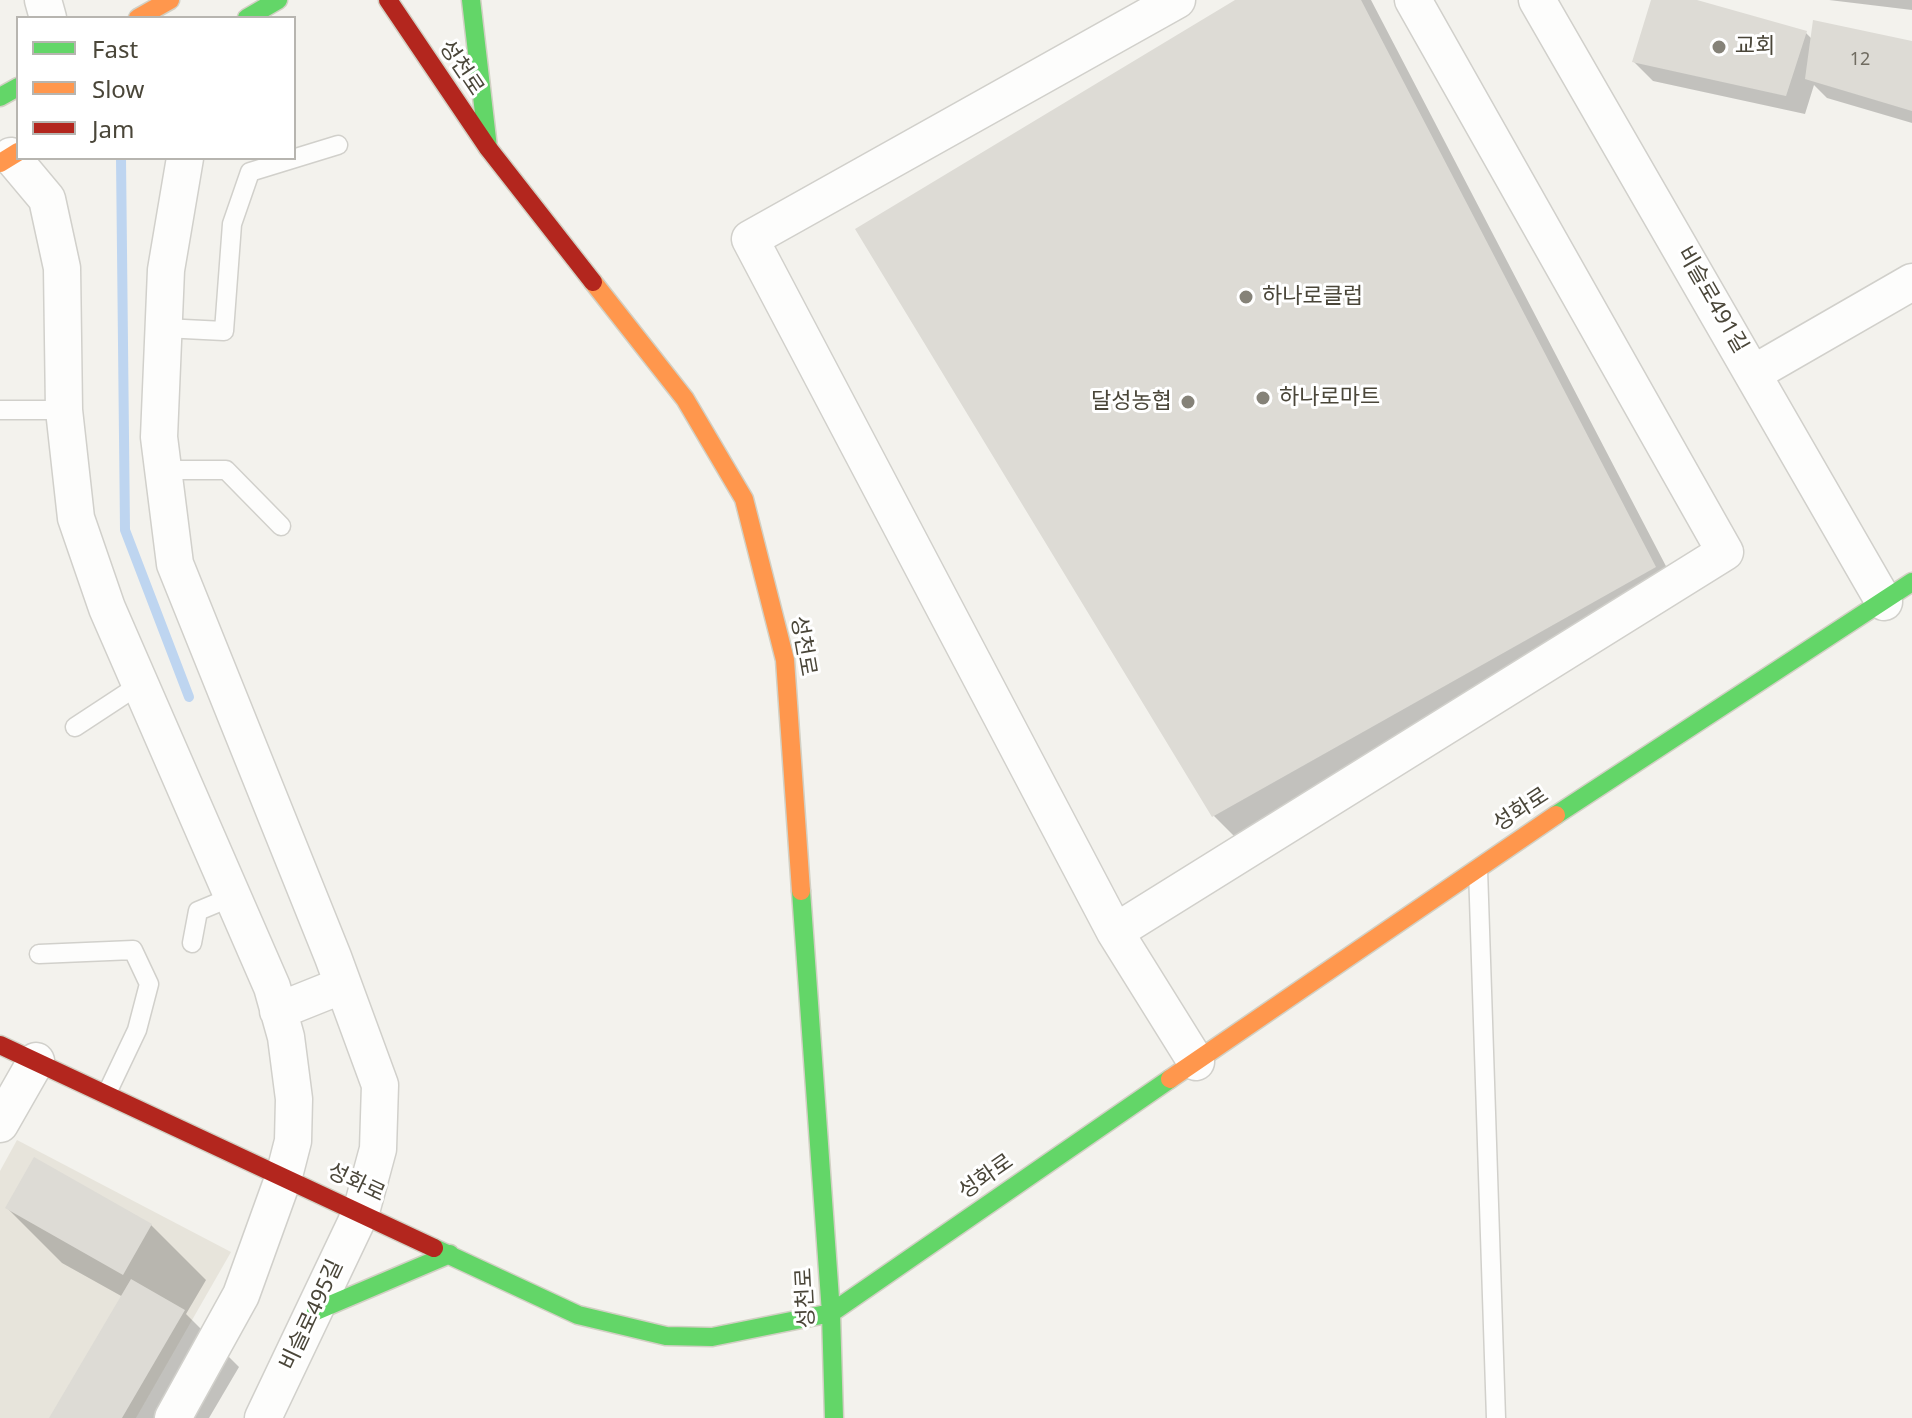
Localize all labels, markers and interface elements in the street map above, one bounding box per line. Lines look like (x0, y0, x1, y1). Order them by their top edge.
legend (16, 16, 296, 160)
text: Fast (92, 32, 138, 65)
place label: 교회 (1735, 34, 1775, 60)
street label: 성천로 (433, 35, 489, 101)
marker: 교회 (1710, 38, 1728, 56)
house number: 12 (1850, 49, 1870, 71)
text: Slow (92, 72, 144, 105)
text: Jam (92, 112, 134, 145)
street label: 비슬로491길 (1671, 242, 1753, 358)
place label: 하나로클럽 (1262, 284, 1363, 310)
marker: 하나로클럽 (1237, 288, 1255, 306)
place label: 하나로마트 (1279, 385, 1380, 411)
place label: 달성농협 (1091, 389, 1172, 415)
marker: 하나로마트 (1254, 389, 1272, 407)
marker: 달성농협 (1179, 393, 1197, 411)
street label: 성천로 (785, 614, 821, 678)
street label: 성화로 (1488, 782, 1554, 838)
street label: 성화로 (954, 1149, 1018, 1205)
street label: 성화로 (323, 1158, 389, 1208)
street label: 비슬로495길 (275, 1256, 349, 1374)
street label: 성천로 (791, 1267, 821, 1329)

